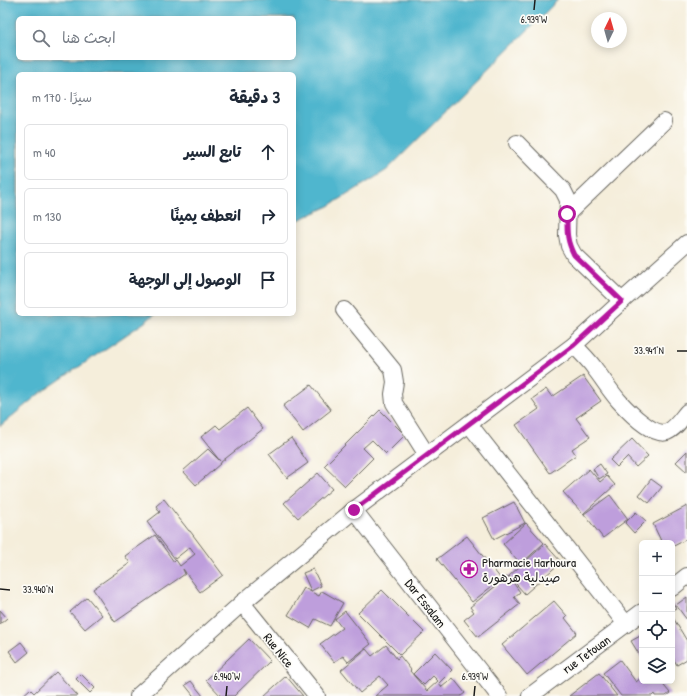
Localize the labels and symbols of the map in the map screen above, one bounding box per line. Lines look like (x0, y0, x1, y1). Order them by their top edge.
north arrow (591, 12, 627, 48)
text: 6.939°W (521, 13, 548, 26)
route start (558, 205, 576, 223)
text: 33.941°N (634, 344, 664, 357)
route end (345, 501, 363, 519)
place label: Pharmacie Harhoura صيدلية هرهورة (482, 553, 576, 586)
pharmacy icon: Pharmacie Harhoura صيدلية هرهورة (459, 559, 479, 579)
street label: Dar Essalam (401, 575, 451, 631)
text: 33.940°N (23, 583, 53, 596)
street label: Rue Nice (260, 629, 298, 671)
street label: rue Tetouan (558, 630, 614, 678)
text: 6.940°W (214, 670, 241, 683)
text: 6.939°W (462, 670, 489, 683)

